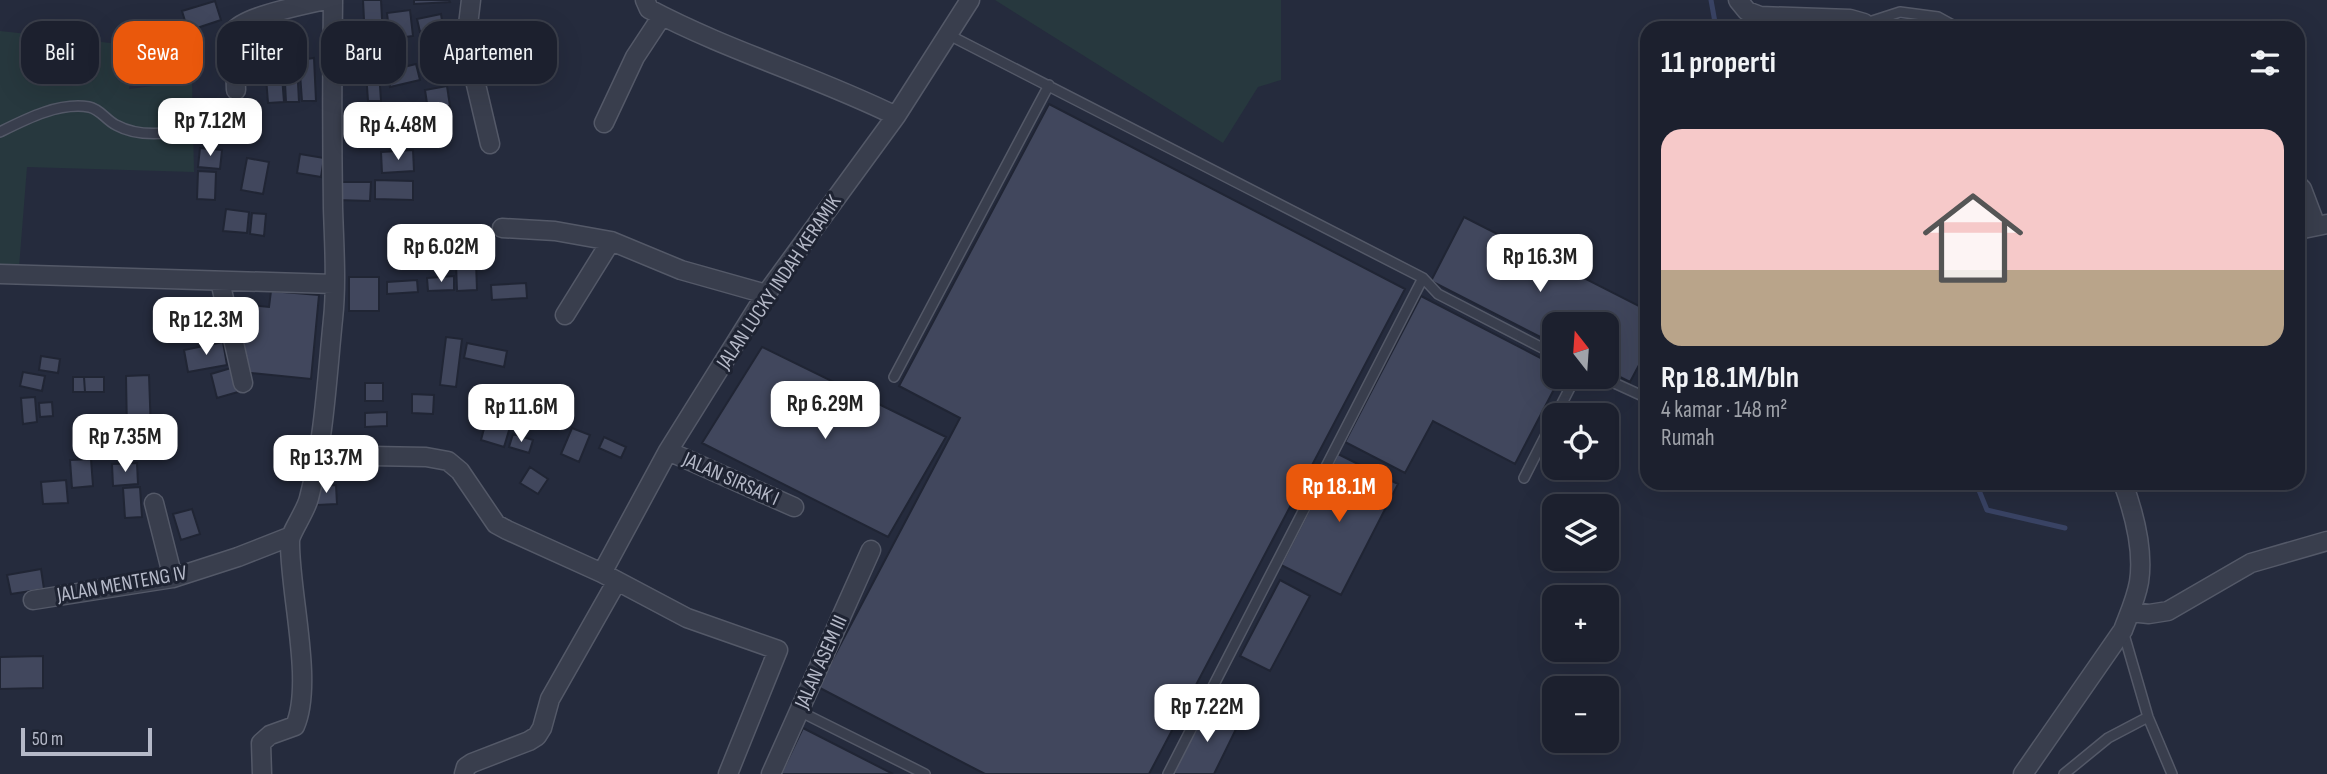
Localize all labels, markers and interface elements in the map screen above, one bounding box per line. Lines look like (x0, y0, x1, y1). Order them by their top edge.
chip: Beli (21, 21, 99, 84)
chip: Sewa (113, 21, 203, 84)
chip: Filter (217, 21, 307, 84)
chip: Baru (321, 21, 406, 84)
chip: Apartemen (420, 21, 557, 84)
icon: filters (2246, 44, 2284, 82)
text: 11 properti (1661, 45, 1776, 81)
pin: Rp 7.12M (138, 99, 282, 158)
pin: Rp 4.48M (326, 102, 470, 162)
text: Rp 7.12M (174, 107, 246, 135)
text: Rp 4.48M (359, 111, 437, 139)
icon: home (1910, 175, 2036, 301)
street label: JALAN LUCKY INDAH KERAMIK (711, 190, 847, 375)
pin: Rp 6.02M (369, 224, 513, 284)
text: Rp 6.02M (403, 233, 479, 261)
pin: Rp 16.3M (1468, 234, 1612, 294)
text: Rp 16.3M (1503, 243, 1577, 271)
pin: Rp 12.3M (134, 298, 278, 357)
text: Rp 12.3M (169, 306, 243, 334)
north arrow (1542, 312, 1619, 388)
map controls (1542, 312, 1619, 753)
text: Rp 18.1M/bln (1661, 360, 1799, 396)
pin: Rp 6.29M (753, 382, 897, 441)
pin: Rp 11.6M (449, 384, 593, 444)
text: Rp 6.29M (787, 390, 863, 418)
text: Rp 11.6M (484, 393, 558, 421)
text: 4 kamar · 148 m² (1661, 396, 1787, 424)
button: locate (1542, 403, 1619, 480)
pin: Rp 7.35M (53, 414, 197, 474)
text: Rp 7.35M (89, 423, 161, 451)
text: Rumah (1661, 424, 1715, 452)
pin: Rp 13.7M (254, 435, 398, 495)
text: Rp 13.7M (289, 444, 363, 472)
street label: JALAN SIRSAK I (678, 446, 783, 511)
pin: Rp 18.1M (1267, 464, 1411, 524)
text: Rp 18.1M (1302, 473, 1376, 501)
button: layers (1542, 494, 1619, 571)
street label: JALAN MENTENG IV (54, 560, 190, 608)
button: + (1542, 585, 1619, 662)
street label: JALAN ASEM III (789, 611, 853, 713)
button: − (1542, 676, 1619, 753)
pin: Rp 7.22M (1135, 684, 1279, 744)
text: Rp 7.22M (1170, 693, 1244, 721)
scale bar (21, 725, 152, 757)
text: 50 m (32, 728, 63, 751)

